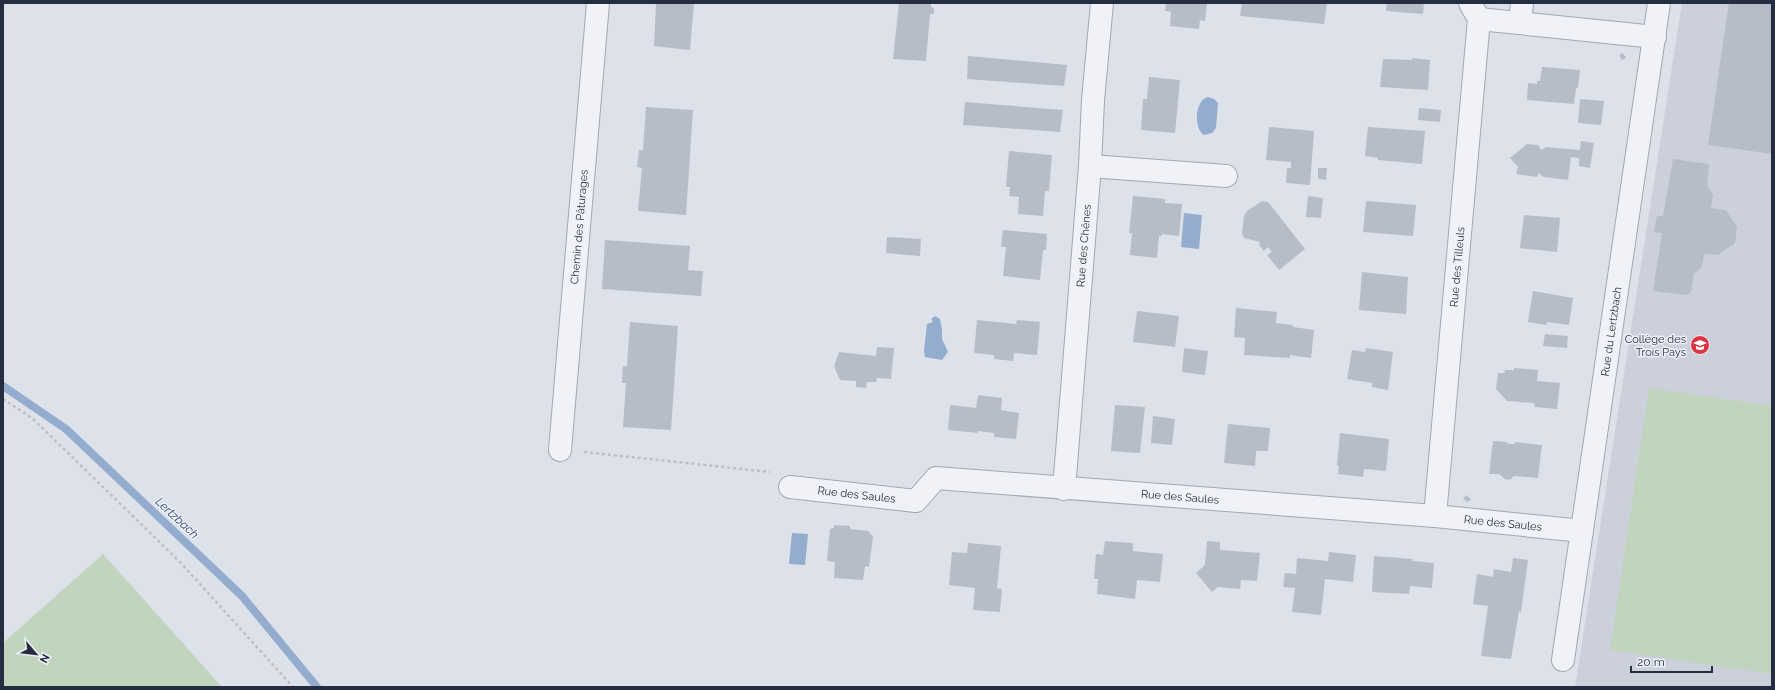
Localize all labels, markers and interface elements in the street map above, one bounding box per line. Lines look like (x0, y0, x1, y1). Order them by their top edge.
street label: Chemin des Pâturages (568, 169, 590, 285)
street label: Rue des Chênes (1074, 204, 1093, 288)
street label: Rue des Tilleuls (1447, 226, 1467, 308)
street label: Rue du Lertzbach (1598, 286, 1624, 377)
place label: Collège des Trois Pays (1625, 333, 1686, 359)
school or university icon: Collège des Trois Pays (1689, 334, 1711, 356)
street label: Rue des Saules (817, 484, 896, 505)
street label: Rue des Saules (1140, 487, 1220, 506)
water label: Lertzbach (153, 495, 202, 542)
street label: Rue des Saules (1463, 512, 1543, 533)
north arrow (16, 634, 56, 674)
scale bar (1631, 648, 1712, 674)
text: N (37, 652, 52, 665)
text: 20 m (1637, 655, 1665, 669)

